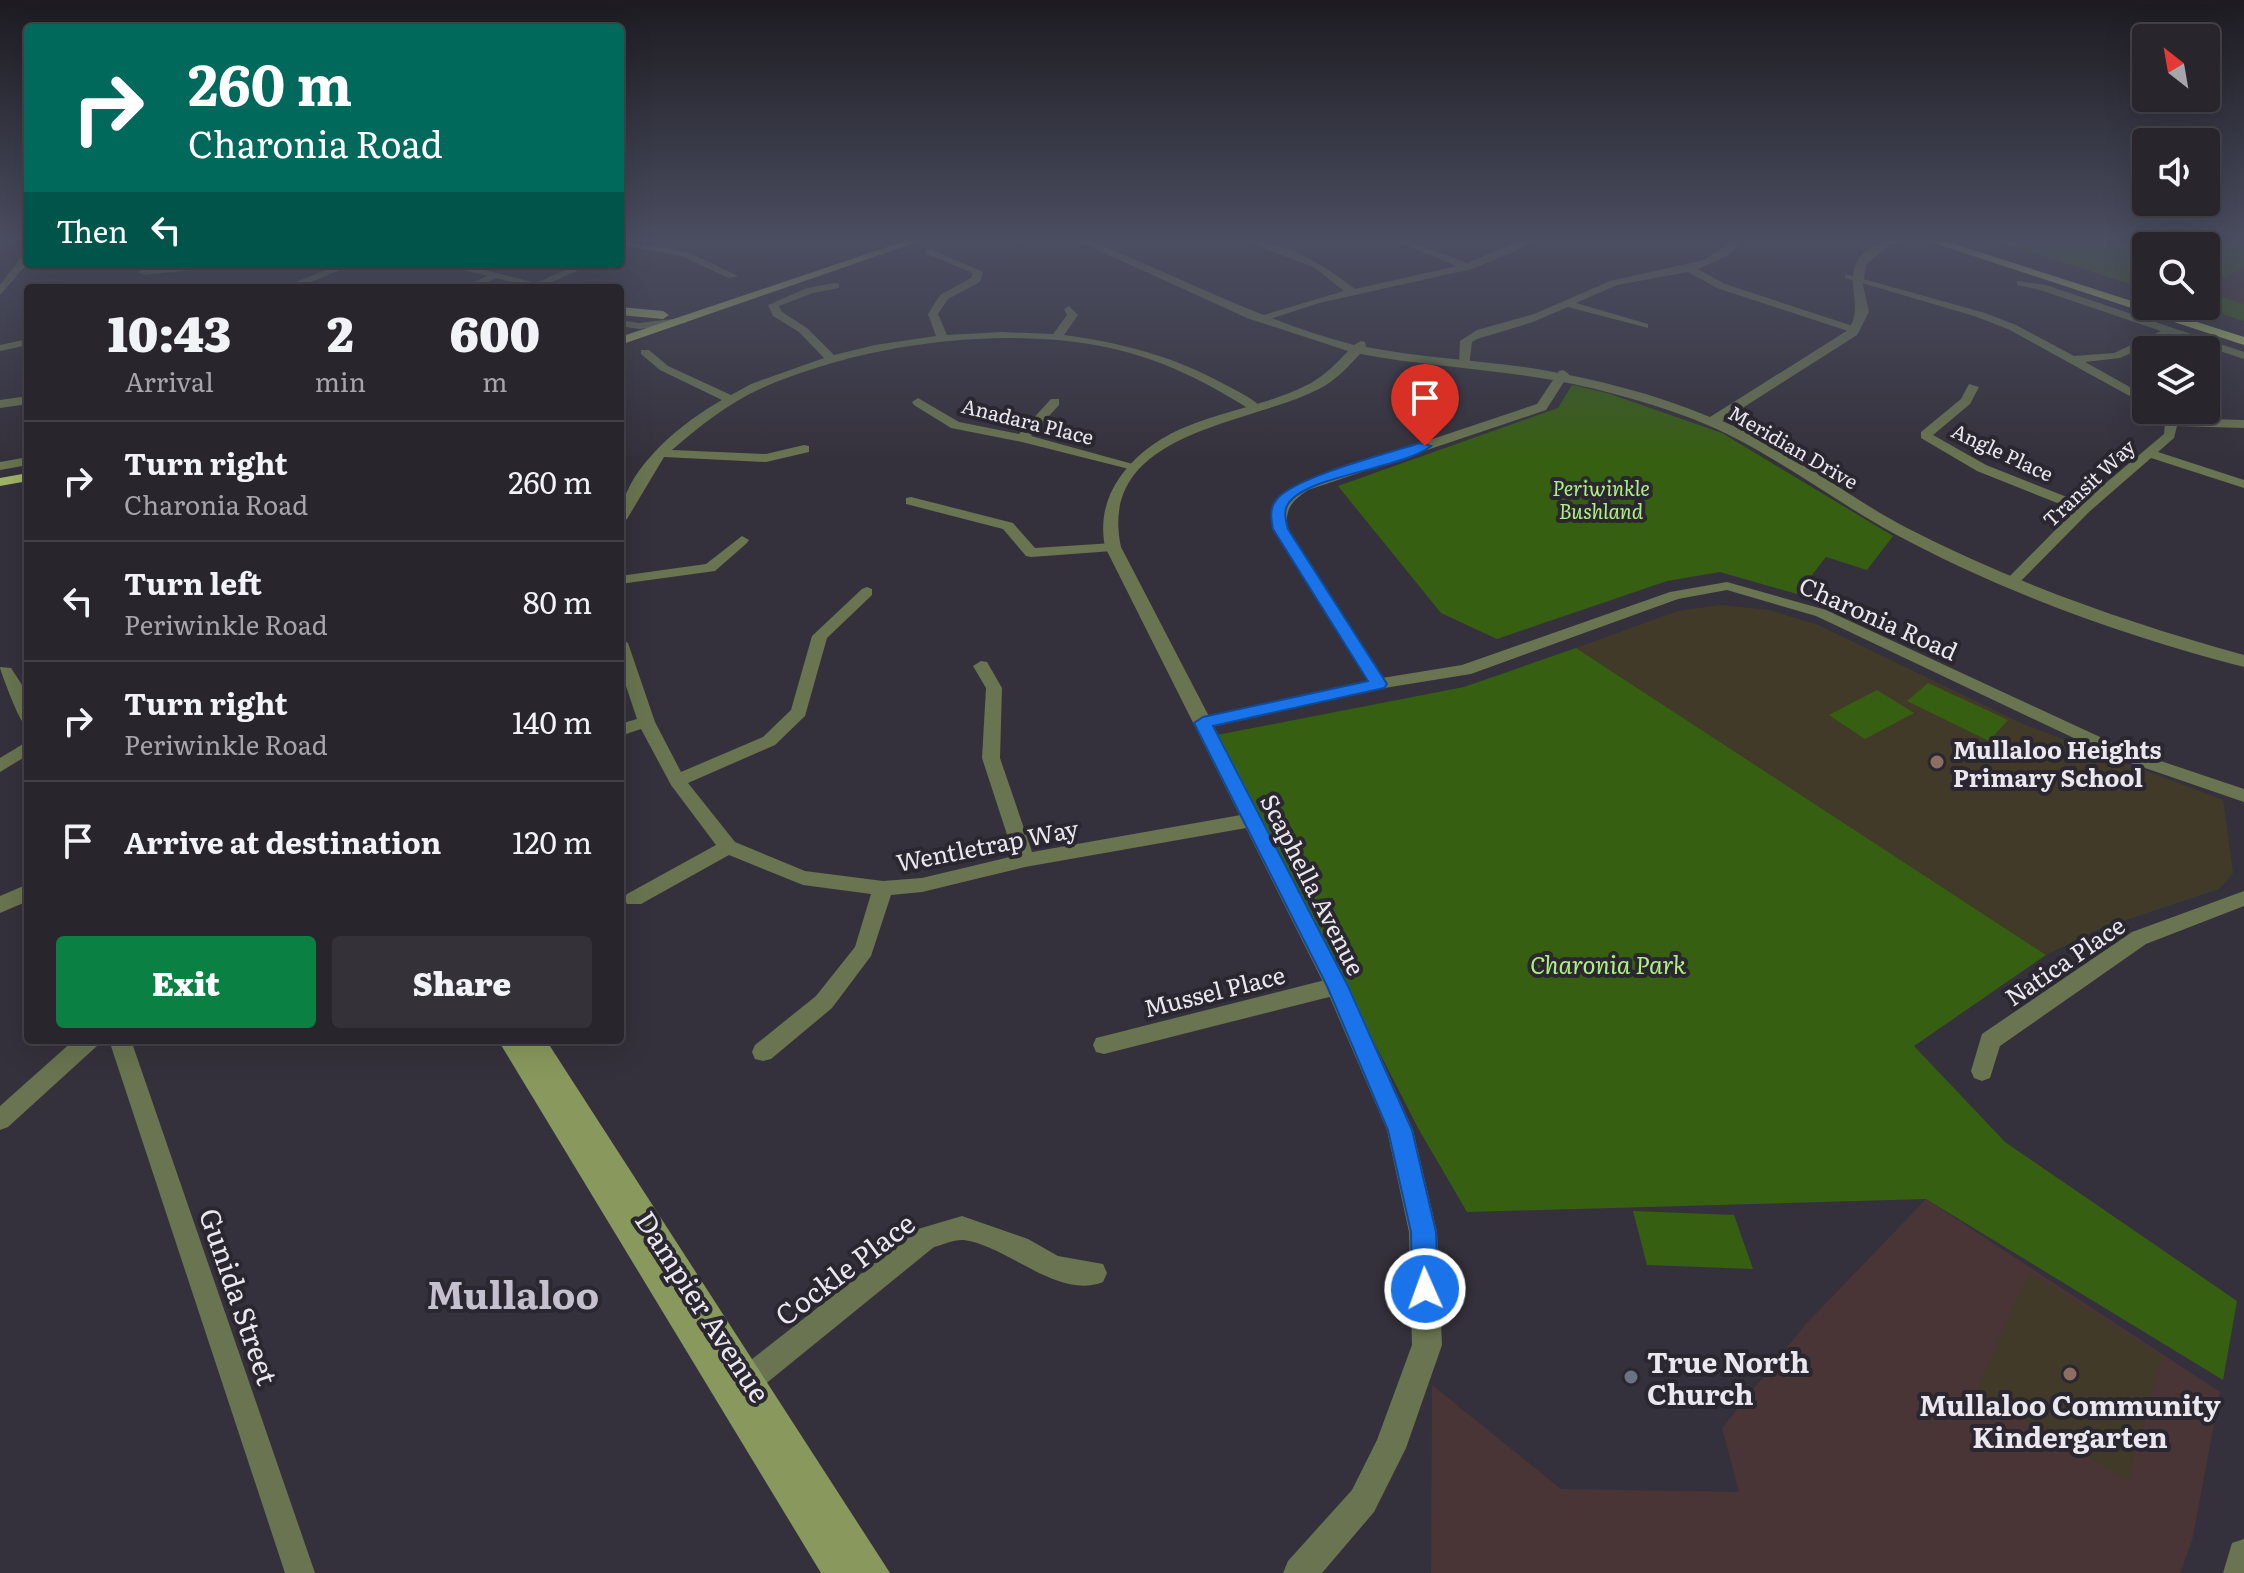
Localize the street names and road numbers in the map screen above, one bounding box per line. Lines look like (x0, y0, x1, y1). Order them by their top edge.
street label: Anadara Place (959, 389, 1097, 451)
street label: Meridian Drive (1724, 397, 1864, 495)
street label: Angle Place (1947, 414, 2059, 488)
street label: Transit Way (2035, 431, 2141, 533)
street label: Charonia Road (1794, 566, 1964, 668)
street label: Scaphella Avenue (1253, 787, 1375, 981)
street label: Wentletrap Way (893, 809, 1081, 879)
street label: Natica Place (1997, 907, 2131, 1013)
street label: Mussel Place (1140, 956, 1288, 1024)
street label: Cockle Place (765, 1201, 923, 1335)
street label: Gunida Street (190, 1202, 290, 1391)
street label: Dampier Avenue (626, 1202, 782, 1410)

